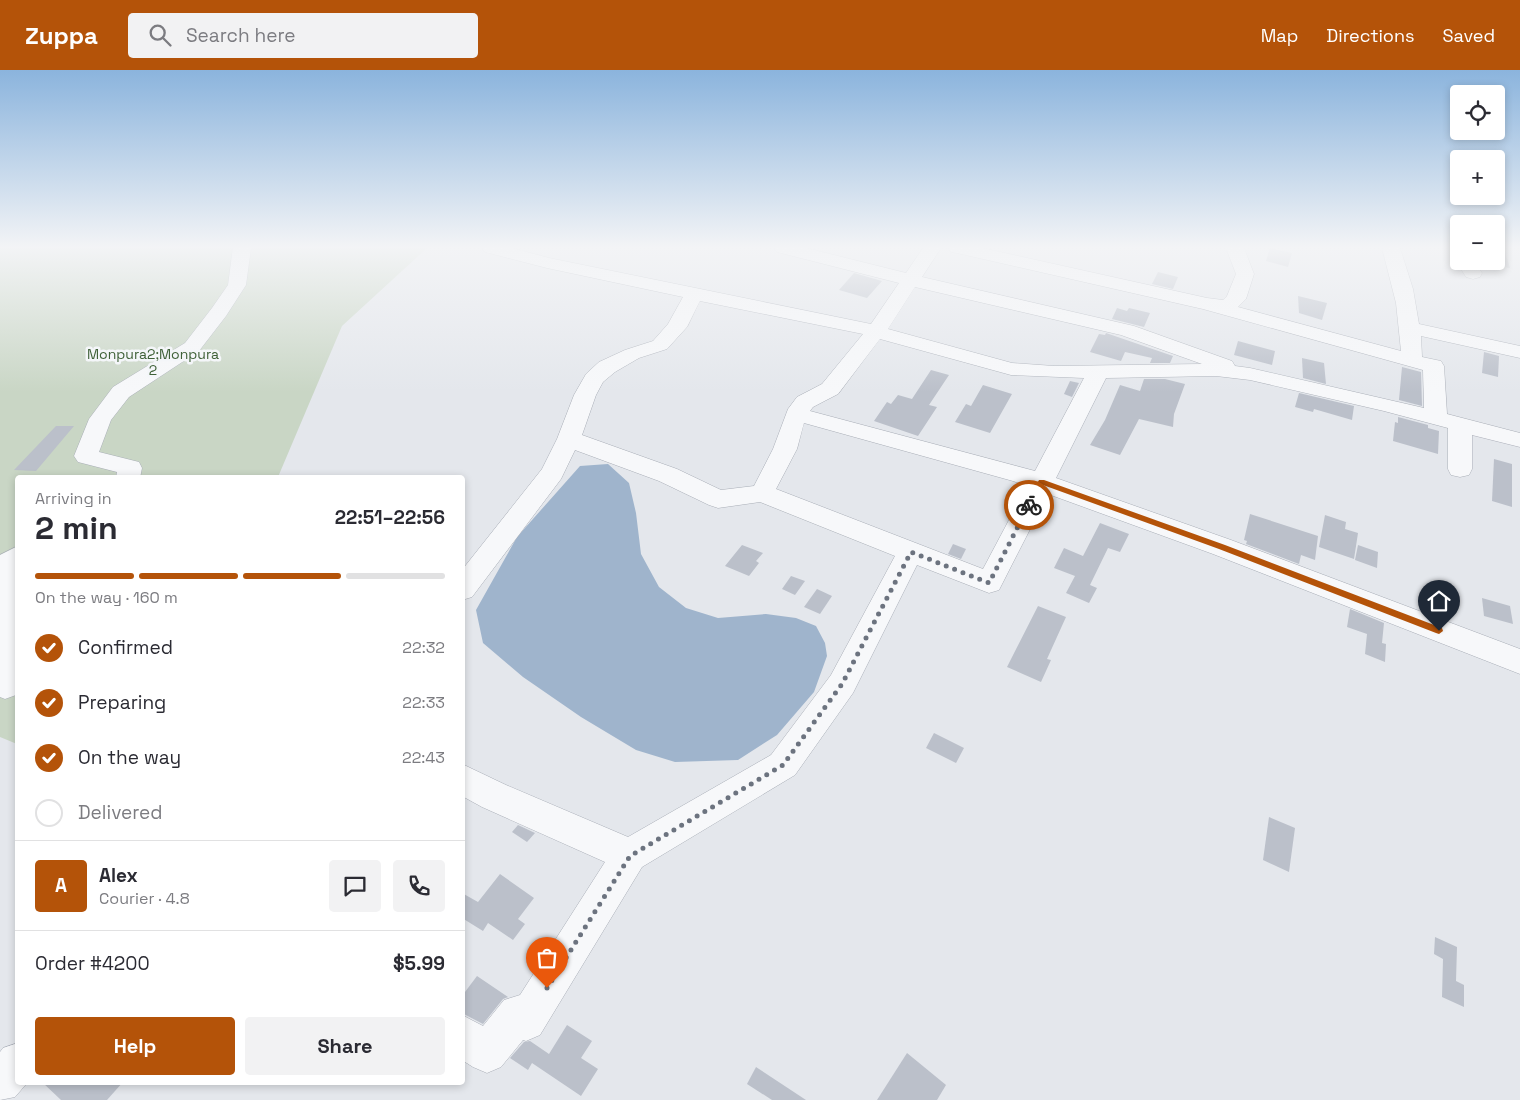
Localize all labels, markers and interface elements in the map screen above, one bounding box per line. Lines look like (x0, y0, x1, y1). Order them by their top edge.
search box (128, 13, 478, 58)
text: Zuppa (25, 20, 98, 51)
icon: search (146, 21, 174, 49)
text: Search here (186, 23, 295, 48)
text: Map (1261, 24, 1298, 47)
text: Directions (1326, 24, 1415, 47)
text: Saved (1443, 24, 1495, 47)
map controls (1450, 85, 1505, 270)
button: locate (1450, 85, 1505, 140)
button: + (1450, 150, 1505, 205)
button: − (1450, 215, 1505, 270)
park label: Monpura2;Monpura 2 (87, 345, 219, 379)
courier (1004, 480, 1054, 530)
text: Arriving in (35, 488, 112, 509)
icon: bike (1015, 491, 1043, 519)
text: 22:51–22:56 (335, 505, 445, 530)
text: 2 min (35, 508, 118, 548)
pin (1418, 580, 1460, 631)
text: On the way · 160 m (35, 587, 178, 608)
icon: home (1425, 587, 1453, 615)
icon: check (35, 634, 63, 662)
text: Confirmed (78, 635, 173, 660)
text: 22:32 (402, 637, 445, 658)
icon: check (35, 689, 63, 717)
text: Preparing (78, 690, 166, 715)
text: 22:33 (402, 692, 445, 713)
icon: check (35, 744, 63, 772)
text: On the way (78, 745, 181, 770)
text: 22:43 (402, 747, 445, 768)
text: Delivered (78, 800, 163, 825)
button: chat (329, 860, 381, 912)
button: phone (393, 860, 445, 912)
text: Alex (99, 863, 138, 888)
text: A (55, 873, 67, 898)
text: Courier · 4.8 (99, 888, 190, 909)
pin (526, 937, 568, 988)
icon: bag (533, 944, 561, 972)
text: Order #4200 (35, 951, 150, 976)
text: $5.99 (393, 951, 445, 976)
button: Help (35, 1017, 235, 1075)
button: Share (245, 1017, 445, 1075)

